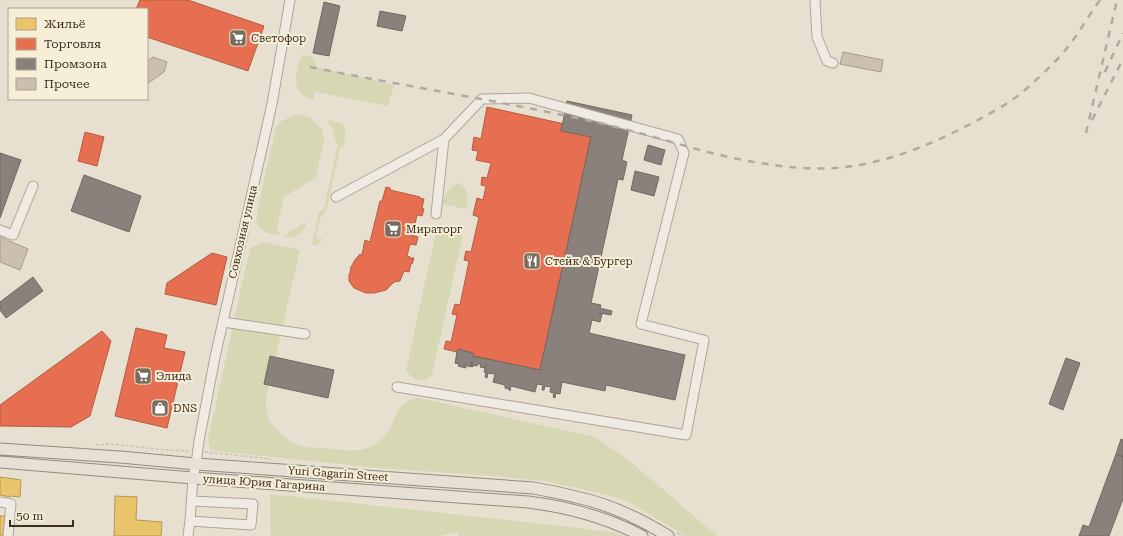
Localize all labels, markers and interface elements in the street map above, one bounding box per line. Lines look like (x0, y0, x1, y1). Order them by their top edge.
legend (8, 8, 148, 100)
text: Жильё (44, 17, 86, 31)
supermarket icon: Светофор (228, 28, 248, 48)
place label: Светофор (251, 32, 306, 45)
text: Торговля (44, 37, 101, 51)
text: Промзона (44, 57, 107, 71)
text: Прочее (44, 77, 90, 91)
street label: Совхозная улица (226, 184, 260, 280)
supermarket icon: Мираторг (383, 219, 403, 239)
place label: Мираторг (406, 223, 463, 236)
restaurant icon: Стейк & Бургер (522, 251, 542, 271)
place label: Стейк & Бургер (545, 255, 633, 268)
supermarket icon: Элида (133, 366, 153, 386)
place label: Элида (156, 370, 191, 383)
shop icon: DNS (150, 398, 170, 418)
place label: DNS (173, 402, 197, 415)
street label: Yuri Gagarin Street (287, 464, 389, 484)
street label: улица Юрия Гагарина (202, 472, 326, 494)
scale bar (10, 502, 73, 528)
text: 50 m (16, 509, 43, 523)

